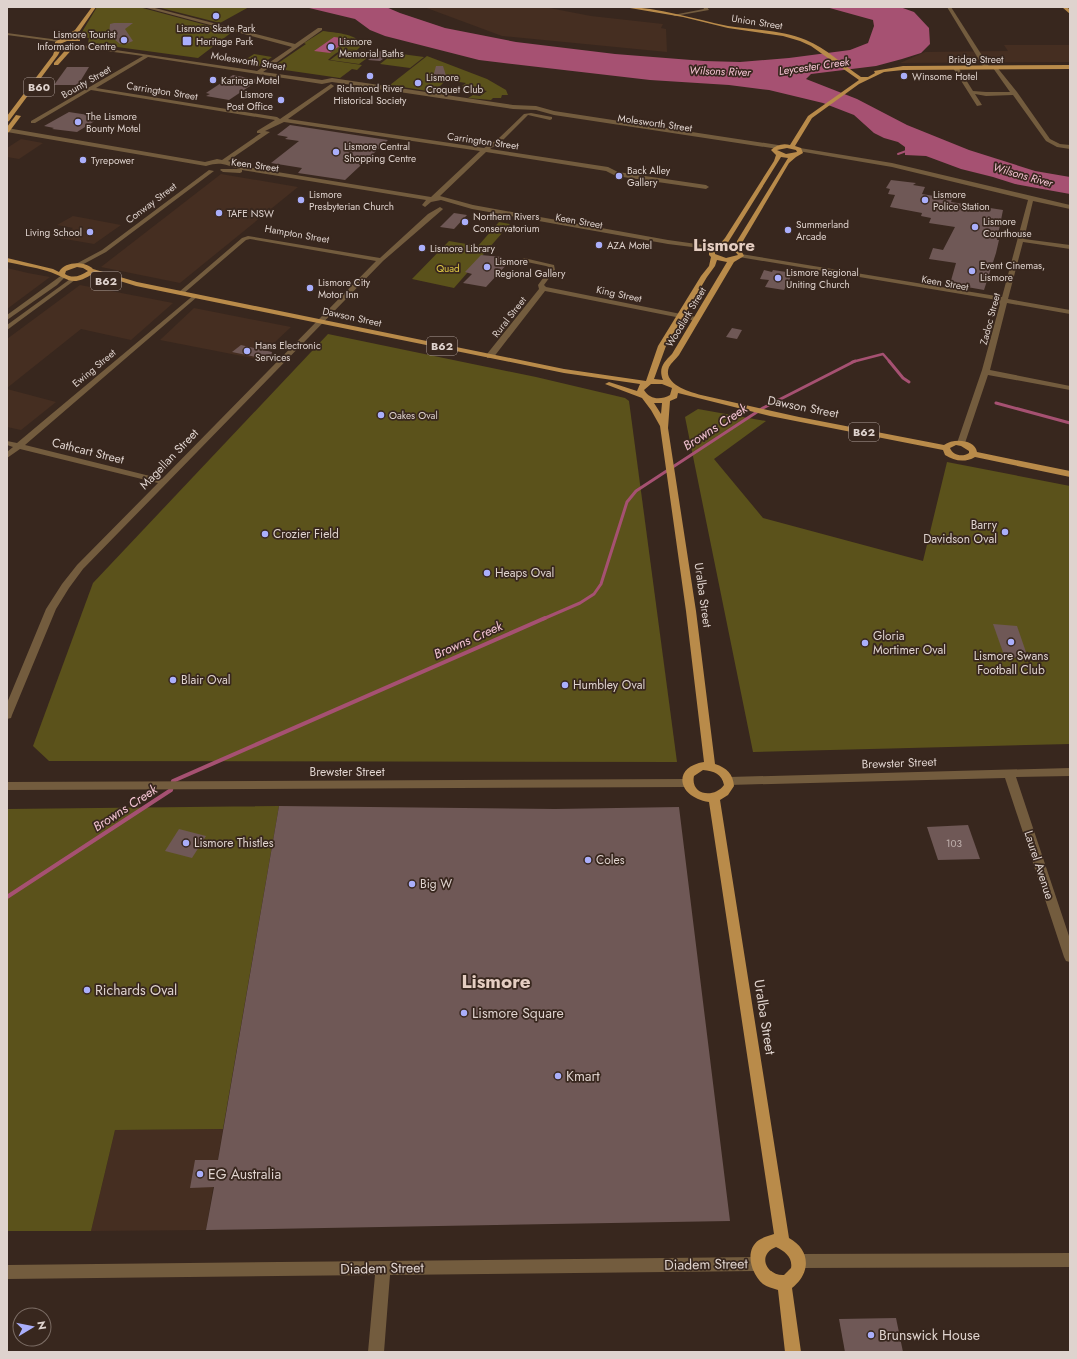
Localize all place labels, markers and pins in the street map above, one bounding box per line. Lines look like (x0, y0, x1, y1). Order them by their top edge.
marker: Lismore Skate Park (211, 11, 221, 21)
place label: Lismore Skate Park (177, 21, 256, 36)
place label: Lismore Tourist Information Centre (37, 27, 117, 54)
place label: Heritage Park (196, 34, 254, 49)
place label: Lismore Memorial Baths (339, 34, 404, 61)
marker: Lismore Tourist Information Centre (119, 35, 129, 45)
marker: Heritage Park (181, 35, 193, 47)
marker: Lismore Memorial Baths (326, 42, 336, 52)
place label: Winsome Hotel (912, 69, 978, 84)
place label: Lismore Croquet Club (426, 70, 483, 97)
marker: Richmond River Historical Society (365, 71, 375, 81)
marker: Winsome Hotel (899, 71, 909, 81)
place label: Karinga Motel (221, 73, 280, 88)
marker: Karinga Motel (208, 75, 218, 85)
marker: Lismore Croquet Club (413, 78, 423, 88)
place label: Richmond River Historical Society (334, 81, 407, 108)
place label: Lismore Post Office (227, 87, 273, 114)
marker: Lismore Post Office (276, 95, 286, 105)
place label: The Lismore Bounty Motel (86, 109, 141, 136)
marker: The Lismore Bounty Motel (73, 117, 83, 127)
place label: Lismore Central Shopping Centre (344, 139, 416, 166)
marker: Lismore Central Shopping Centre (331, 147, 341, 157)
place label: Tyrepower (91, 153, 135, 168)
marker: Tyrepower (78, 155, 88, 165)
place label: Back Alley Gallery (627, 163, 671, 190)
marker: Back Alley Gallery (614, 171, 624, 181)
place label: Lismore Presbyterian Church (309, 187, 394, 214)
place label: Lismore Police Station (933, 187, 990, 214)
marker: Lismore Presbyterian Church (296, 195, 306, 205)
marker: Lismore Police Station (920, 195, 930, 205)
place label: TAFE NSW (227, 206, 274, 221)
marker: TAFE NSW (214, 208, 224, 218)
place label: Northern Rivers Conservatorium (473, 209, 540, 236)
place label: Lismore Courthouse (983, 214, 1032, 241)
marker: Northern Rivers Conservatorium (460, 217, 470, 227)
place label: Summerland Arcade (796, 217, 849, 244)
marker: Lismore Courthouse (970, 222, 980, 232)
place label: Living School (25, 225, 82, 240)
marker: Summerland Arcade (783, 225, 793, 235)
marker: Living School (85, 227, 95, 237)
place label: AZA Motel (607, 238, 652, 253)
marker: AZA Motel (594, 240, 604, 250)
place label: Lismore Library (430, 241, 496, 256)
marker: Lismore Library (417, 243, 427, 253)
place label: Lismore Regional Gallery (495, 254, 566, 281)
place label: Event Cinemas, Lismore (980, 258, 1045, 285)
marker: Lismore Regional Gallery (482, 262, 492, 272)
place label: Lismore Regional Uniting Church (786, 265, 859, 292)
marker: Event Cinemas, Lismore (967, 266, 977, 276)
marker: Lismore Regional Uniting Church (773, 273, 783, 283)
place label: Lismore City Motor Inn (318, 275, 371, 302)
marker: Lismore City Motor Inn (305, 283, 315, 293)
place label: Hans Electronic Services (255, 338, 321, 365)
marker: Hans Electronic Services (242, 346, 252, 356)
place label: Oakes Oval (389, 408, 438, 423)
marker: Oakes Oval (376, 410, 386, 420)
place label: Barry Davidson Oval (923, 516, 998, 548)
place label: Crozier Field (273, 525, 339, 543)
marker: Barry Davidson Oval (1000, 527, 1010, 537)
marker: Crozier Field (260, 529, 270, 539)
place label: Heaps Oval (495, 564, 554, 582)
marker: Heaps Oval (482, 568, 492, 578)
place label: Gloria Mortimer Oval (873, 627, 946, 659)
marker: Lismore Swans Football Club (1006, 637, 1016, 647)
marker: Gloria Mortimer Oval (860, 638, 870, 648)
place label: Lismore Swans Football Club (974, 647, 1048, 679)
place label: Blair Oval (181, 671, 231, 689)
marker: Blair Oval (168, 675, 178, 685)
place label: Humbley Oval (573, 676, 645, 694)
marker: Humbley Oval (560, 680, 570, 690)
place label: Lismore Thistles (194, 834, 274, 852)
marker: Lismore Thistles (181, 838, 191, 848)
place label: Coles (596, 851, 625, 869)
marker: Coles (583, 855, 593, 865)
place label: Big W (420, 875, 452, 893)
marker: Big W (407, 879, 417, 889)
place label: Richards Oval (95, 980, 177, 1000)
marker: Richards Oval (82, 985, 92, 995)
place label: Lismore Square (472, 1003, 564, 1023)
marker: Lismore Square (459, 1008, 469, 1018)
place label: Kmart (566, 1066, 600, 1086)
marker: Kmart (553, 1071, 563, 1081)
place label: EG Australia (208, 1164, 281, 1184)
marker: EG Australia (195, 1169, 205, 1179)
place label: Brunswick House (879, 1325, 980, 1345)
marker: Brunswick House (866, 1330, 876, 1340)

